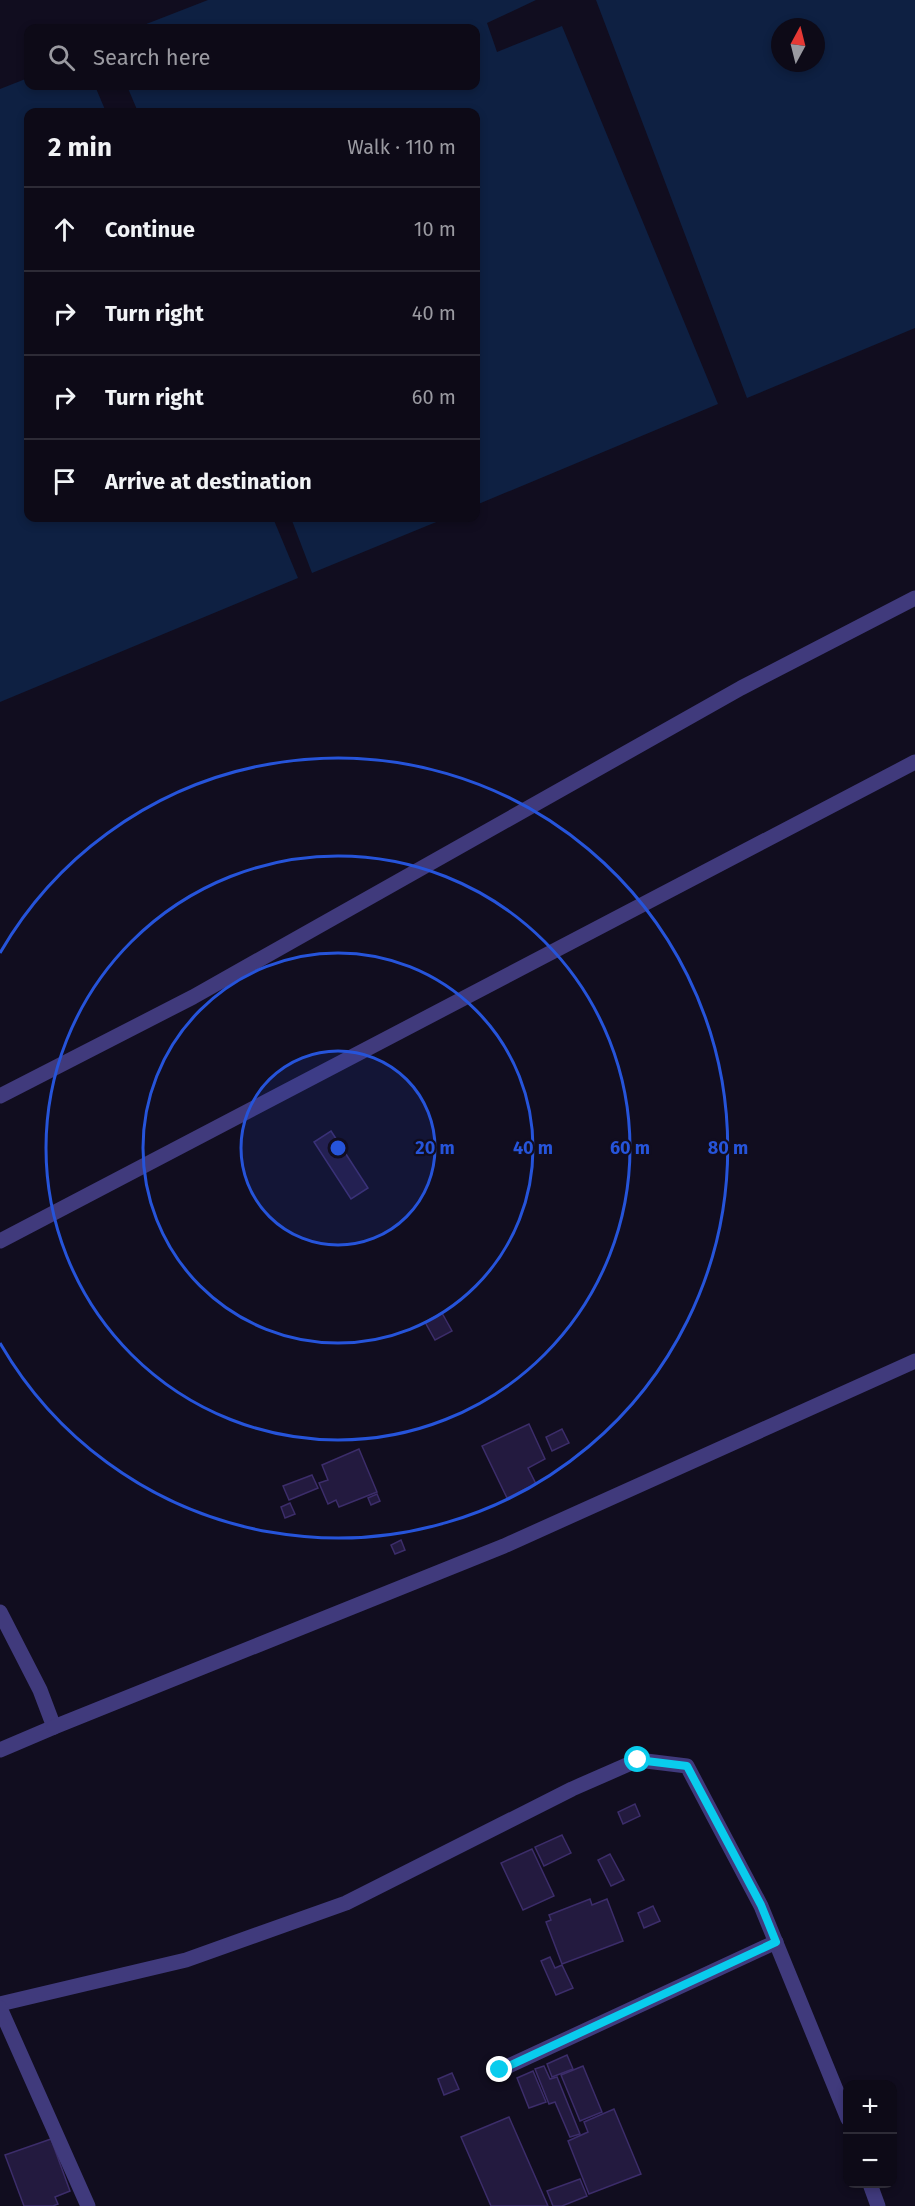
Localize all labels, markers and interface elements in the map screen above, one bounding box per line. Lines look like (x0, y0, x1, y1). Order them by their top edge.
north arrow (771, 18, 825, 72)
search box (24, 24, 480, 90)
icon: search (45, 41, 78, 74)
text: Search here (93, 44, 211, 71)
text: 2 min (48, 132, 112, 163)
text: Walk · 110 m (347, 135, 456, 159)
icon: ahead (48, 213, 81, 246)
text: Continue (105, 216, 195, 243)
text: 10 m (414, 217, 456, 241)
icon: right (48, 297, 81, 330)
text: Turn right (105, 300, 204, 327)
text: 40 m (412, 301, 456, 325)
icon: right (48, 381, 81, 414)
text: Turn right (105, 384, 204, 411)
text: 60 m (412, 385, 456, 409)
icon: arrive (48, 465, 81, 498)
text: Arrive at destination (105, 468, 312, 495)
text: 20 m (415, 1137, 455, 1159)
text: 40 m (513, 1137, 553, 1159)
text: 60 m (610, 1137, 650, 1159)
text: 80 m (708, 1137, 748, 1159)
centre of rings (328, 1138, 348, 1158)
route start (624, 1746, 650, 1772)
route end (486, 2056, 512, 2082)
map controls (843, 2080, 897, 2188)
button: + (843, 2080, 897, 2134)
button: − (843, 2134, 897, 2188)

